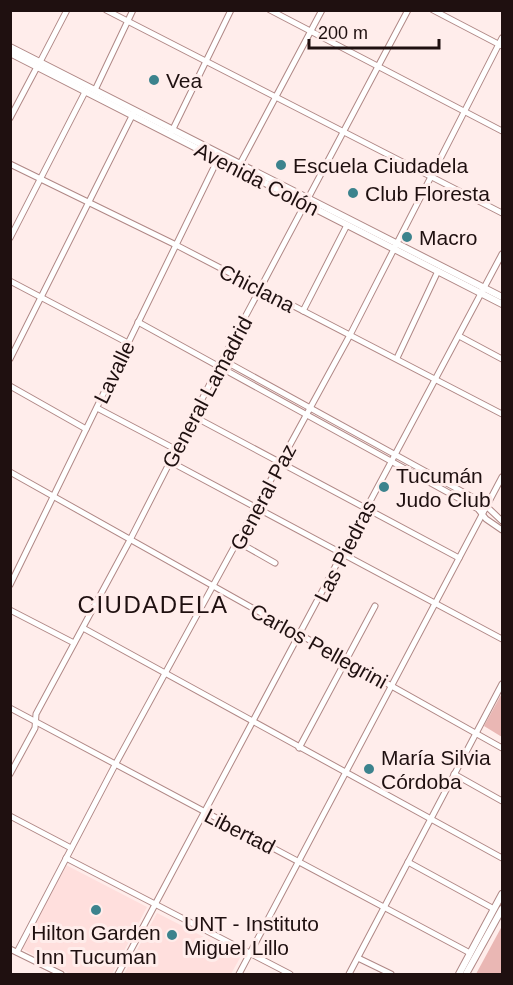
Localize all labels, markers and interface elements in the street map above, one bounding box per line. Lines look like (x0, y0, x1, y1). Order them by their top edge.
scale bar (309, 12, 440, 50)
text: 200 m (318, 23, 368, 43)
place label: Vea (166, 69, 203, 92)
marker: Vea (147, 73, 161, 87)
street label: Avenida Colón (191, 138, 323, 220)
place label: Escuela Ciudadela (293, 154, 468, 177)
marker: Escuela Ciudadela (274, 158, 288, 172)
place label: Club Floresta (365, 182, 490, 205)
marker: Club Floresta (346, 186, 360, 200)
place label: Macro (419, 226, 477, 249)
marker: Macro (400, 230, 414, 244)
street label: Chiclana (215, 259, 299, 317)
street label: General Lamadrid (157, 312, 257, 472)
street label: Lavalle (89, 337, 139, 407)
street label: General Paz (225, 440, 301, 554)
place label: Tucumán Judo Club (396, 464, 491, 511)
marker: Tucumán Judo Club (377, 480, 391, 494)
street label: Las Piedras (310, 496, 380, 606)
district label: CIUDADELA (78, 591, 228, 618)
street label: Carlos Pellegrini (247, 599, 391, 693)
place label: María Silvia Córdoba (381, 746, 491, 793)
marker: María Silvia Córdoba (362, 762, 376, 776)
street label: Libertad (201, 804, 279, 858)
marker: Hilton Garden Inn Tucuman (89, 903, 103, 917)
place label: UNT - Instituto Miguel Lillo (184, 912, 319, 959)
place label: Hilton Garden Inn Tucuman (31, 921, 161, 968)
marker: UNT - Instituto Miguel Lillo (165, 928, 179, 942)

